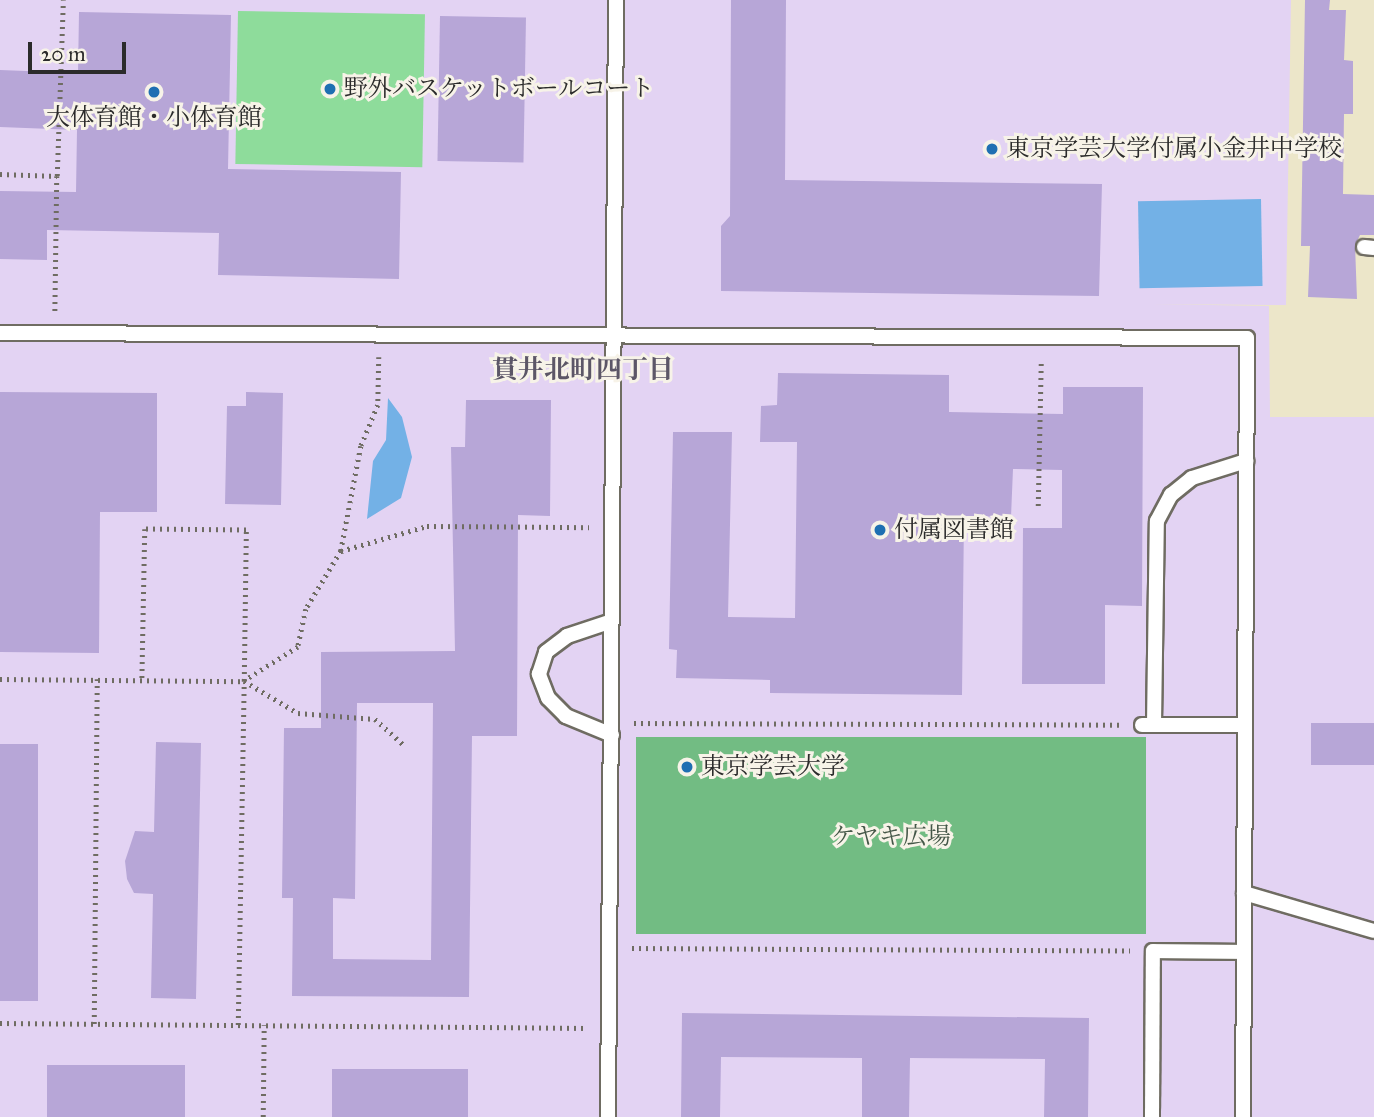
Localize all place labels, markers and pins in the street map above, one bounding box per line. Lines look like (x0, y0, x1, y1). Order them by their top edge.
place label: 野外バスケットボールコート (344, 75, 656, 103)
marker: 野外バスケットボールコート (322, 81, 338, 97)
marker: 大体育館・小体育館 (146, 84, 162, 100)
place label: 大体育館・小体育館 (46, 104, 262, 132)
place label: 東京学芸大学付属小金井中学校 (1006, 135, 1342, 163)
marker: 東京学芸大学付属小金井中学校 (984, 141, 1000, 157)
place label: 付属図書館 (894, 516, 1014, 544)
marker: 付属図書館 (872, 522, 888, 538)
place label: 東京学芸大学 (701, 753, 845, 781)
marker: 東京学芸大学 (679, 759, 695, 775)

